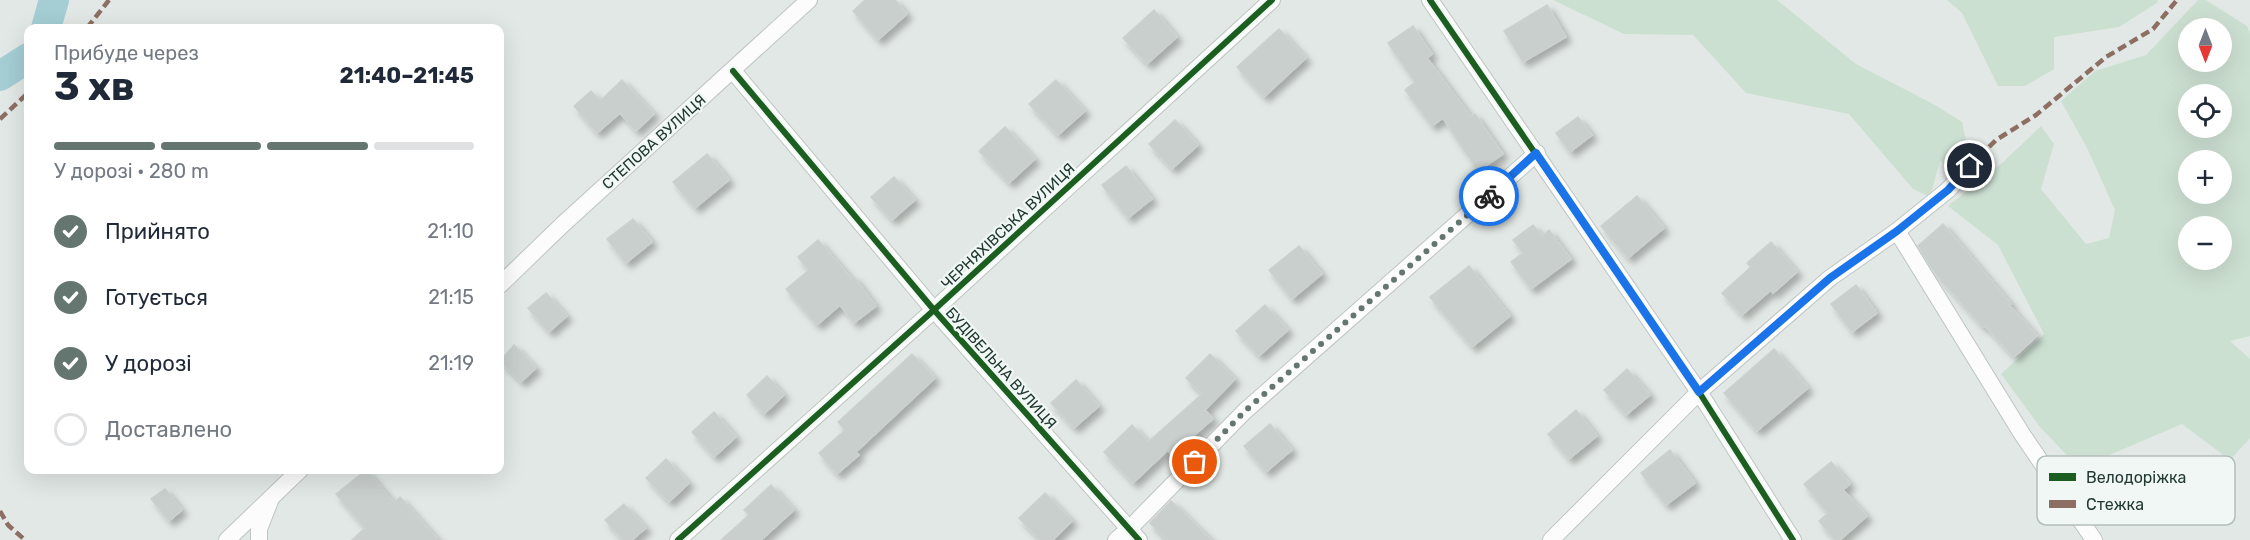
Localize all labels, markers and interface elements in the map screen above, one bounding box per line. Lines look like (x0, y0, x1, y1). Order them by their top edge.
north arrow (2178, 18, 2232, 72)
map controls (2178, 18, 2232, 270)
text: Прибуде через (54, 41, 199, 65)
text: 21:40–21:45 (340, 62, 474, 89)
text: 3 хв (54, 64, 135, 110)
button: locate (2178, 84, 2232, 138)
street label: СТЕПОВА ВУЛИЦЯ (598, 91, 710, 193)
pin (1944, 140, 1995, 191)
icon: home (1953, 149, 1986, 182)
button: + (2178, 150, 2232, 204)
text: У дорозі · 280 m (54, 159, 209, 183)
street label: ЧЕРНЯХІВСЬКА ВУЛИЦЯ (937, 159, 1079, 293)
courier (1459, 166, 1519, 226)
icon: bike (1473, 180, 1506, 213)
icon: check (54, 215, 87, 248)
button: − (2178, 216, 2232, 270)
text: Прийнято (105, 218, 210, 245)
text: 21:10 (427, 219, 474, 243)
icon: check (54, 281, 87, 314)
text: Готується (105, 284, 208, 311)
text: 21:15 (428, 285, 474, 309)
street label: БУДІВЕЛЬНА ВУЛИЦЯ (942, 304, 1060, 432)
icon: check (54, 347, 87, 380)
text: У дорозі (105, 350, 192, 377)
text: 21:19 (428, 351, 474, 375)
text: Доставлено (105, 416, 232, 443)
pin (1169, 436, 1220, 487)
icon: bag (1178, 445, 1211, 478)
legend (2037, 456, 2235, 525)
text: Велодоріжка (2086, 468, 2186, 487)
text: Стежка (2086, 495, 2144, 514)

